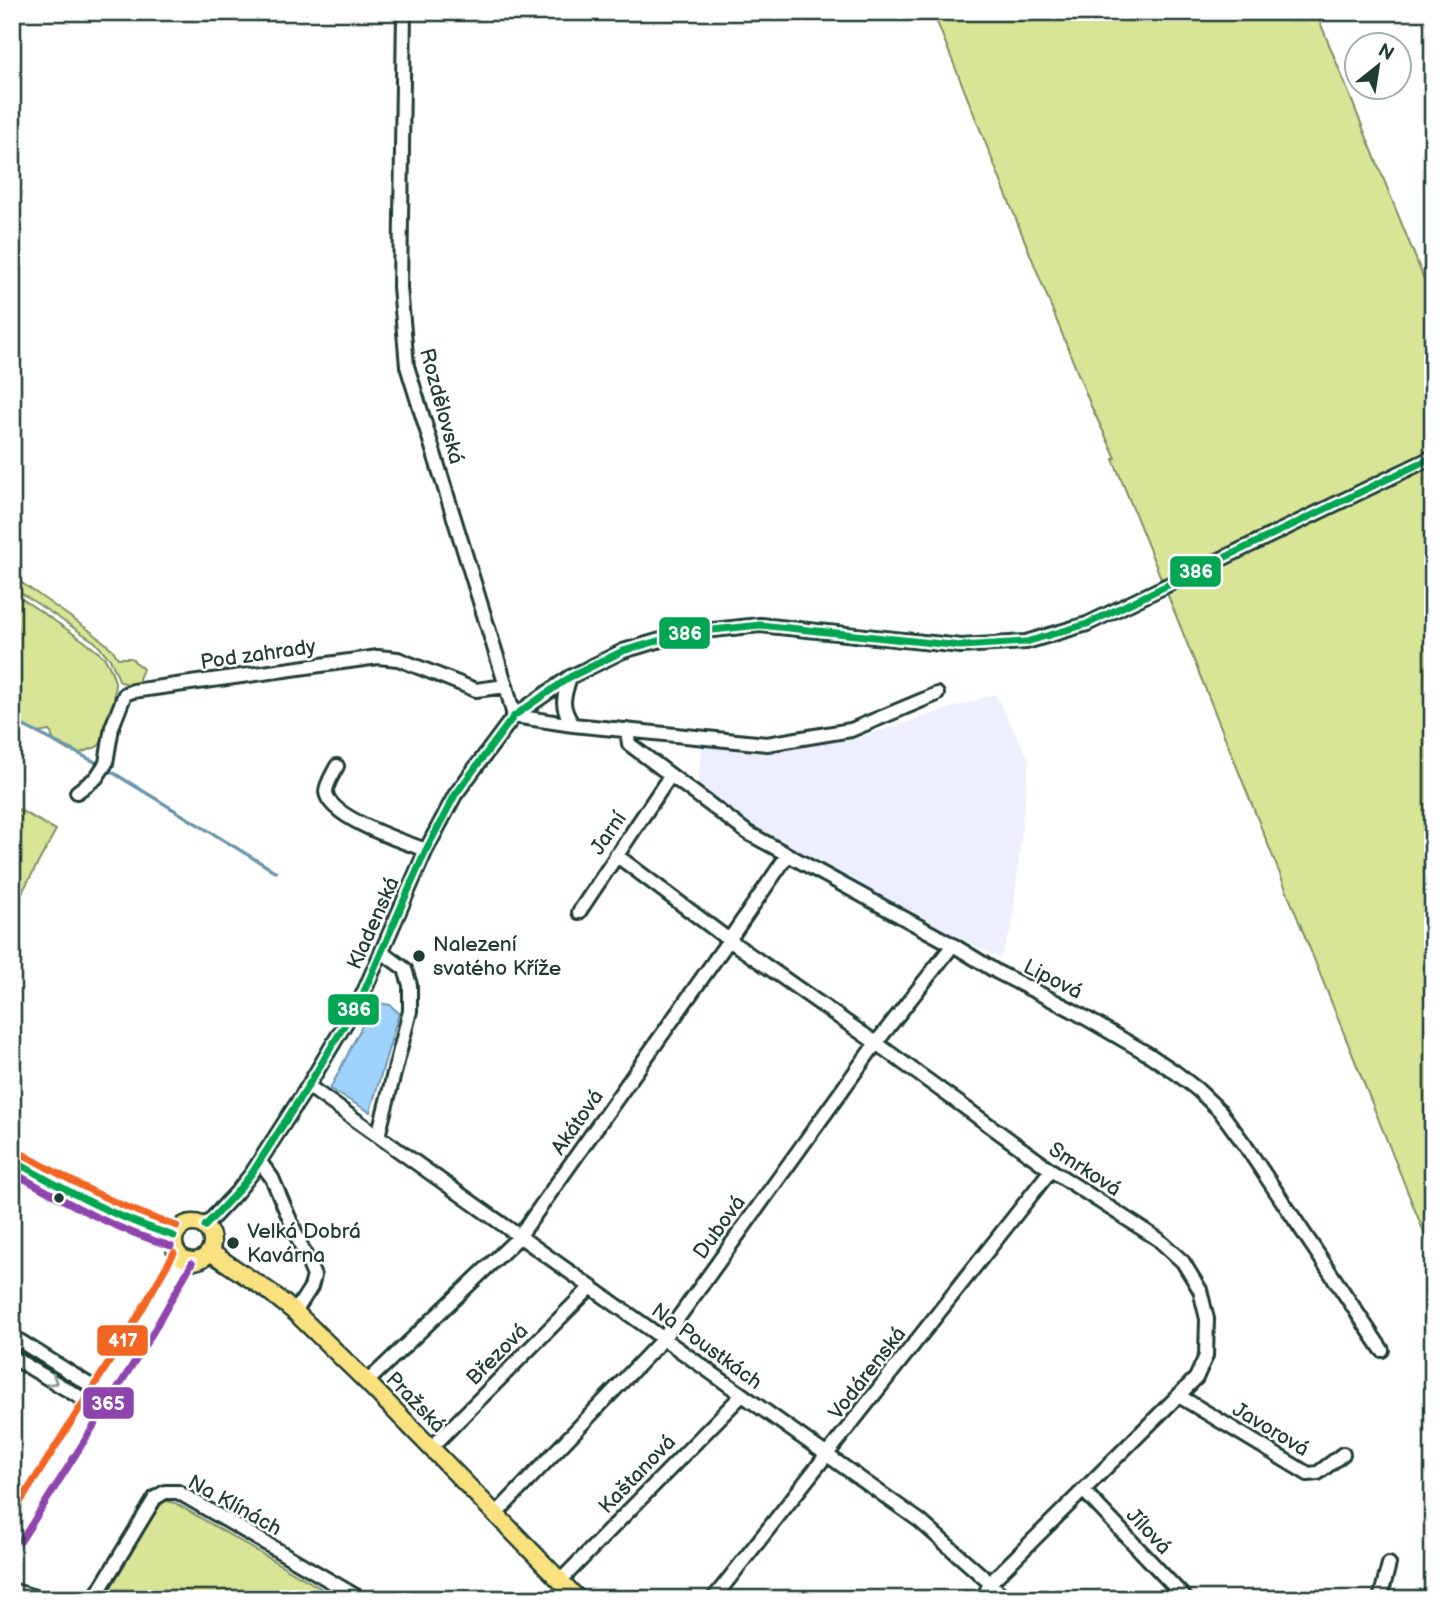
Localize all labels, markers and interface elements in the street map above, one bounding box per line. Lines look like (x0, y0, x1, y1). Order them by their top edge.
north arrow (1344, 32, 1414, 102)
text: N (1374, 39, 1398, 66)
street label: Rozdělovská (414, 346, 469, 467)
line badge: 386 (1169, 555, 1222, 588)
text: 386 (1179, 561, 1213, 584)
line badge: 386 (658, 616, 711, 650)
text: 386 (668, 623, 702, 646)
street label: Pod zahrady (199, 634, 318, 675)
street label: Jarní (585, 806, 632, 860)
street label: Kladenská (342, 873, 405, 973)
place label: Nalezení svatého Kříže (433, 932, 561, 981)
marker: Nalezení svatého Kříže (411, 948, 427, 964)
street label: Lipová (1019, 954, 1086, 1005)
line badge: 386 (327, 993, 380, 1026)
text: 386 (337, 999, 371, 1022)
street label: Akátová (546, 1085, 609, 1160)
street label: Smrková (1044, 1137, 1126, 1202)
unlabelled marker (52, 1191, 66, 1205)
street label: Dubová (688, 1191, 751, 1264)
place label: Velká Dobrá Kavárna (247, 1219, 361, 1268)
marker: Velká Dobrá Kavárna (225, 1235, 241, 1251)
street label: Na Poustkách (647, 1298, 767, 1395)
street label: Březová (461, 1318, 533, 1390)
street label: Vodárenská (823, 1322, 911, 1425)
line badge: 417 (96, 1324, 149, 1357)
text: 417 (108, 1330, 138, 1353)
street label: Pražská (381, 1367, 451, 1438)
one-way arrow (45, 1373, 58, 1386)
line badge: 365 (82, 1386, 135, 1420)
text: 365 (91, 1393, 125, 1416)
street label: Javorová (1228, 1397, 1314, 1462)
street label: Kaštanová (594, 1430, 681, 1519)
street label: Na Klínách (184, 1470, 286, 1541)
street label: Jílová (1121, 1503, 1176, 1560)

